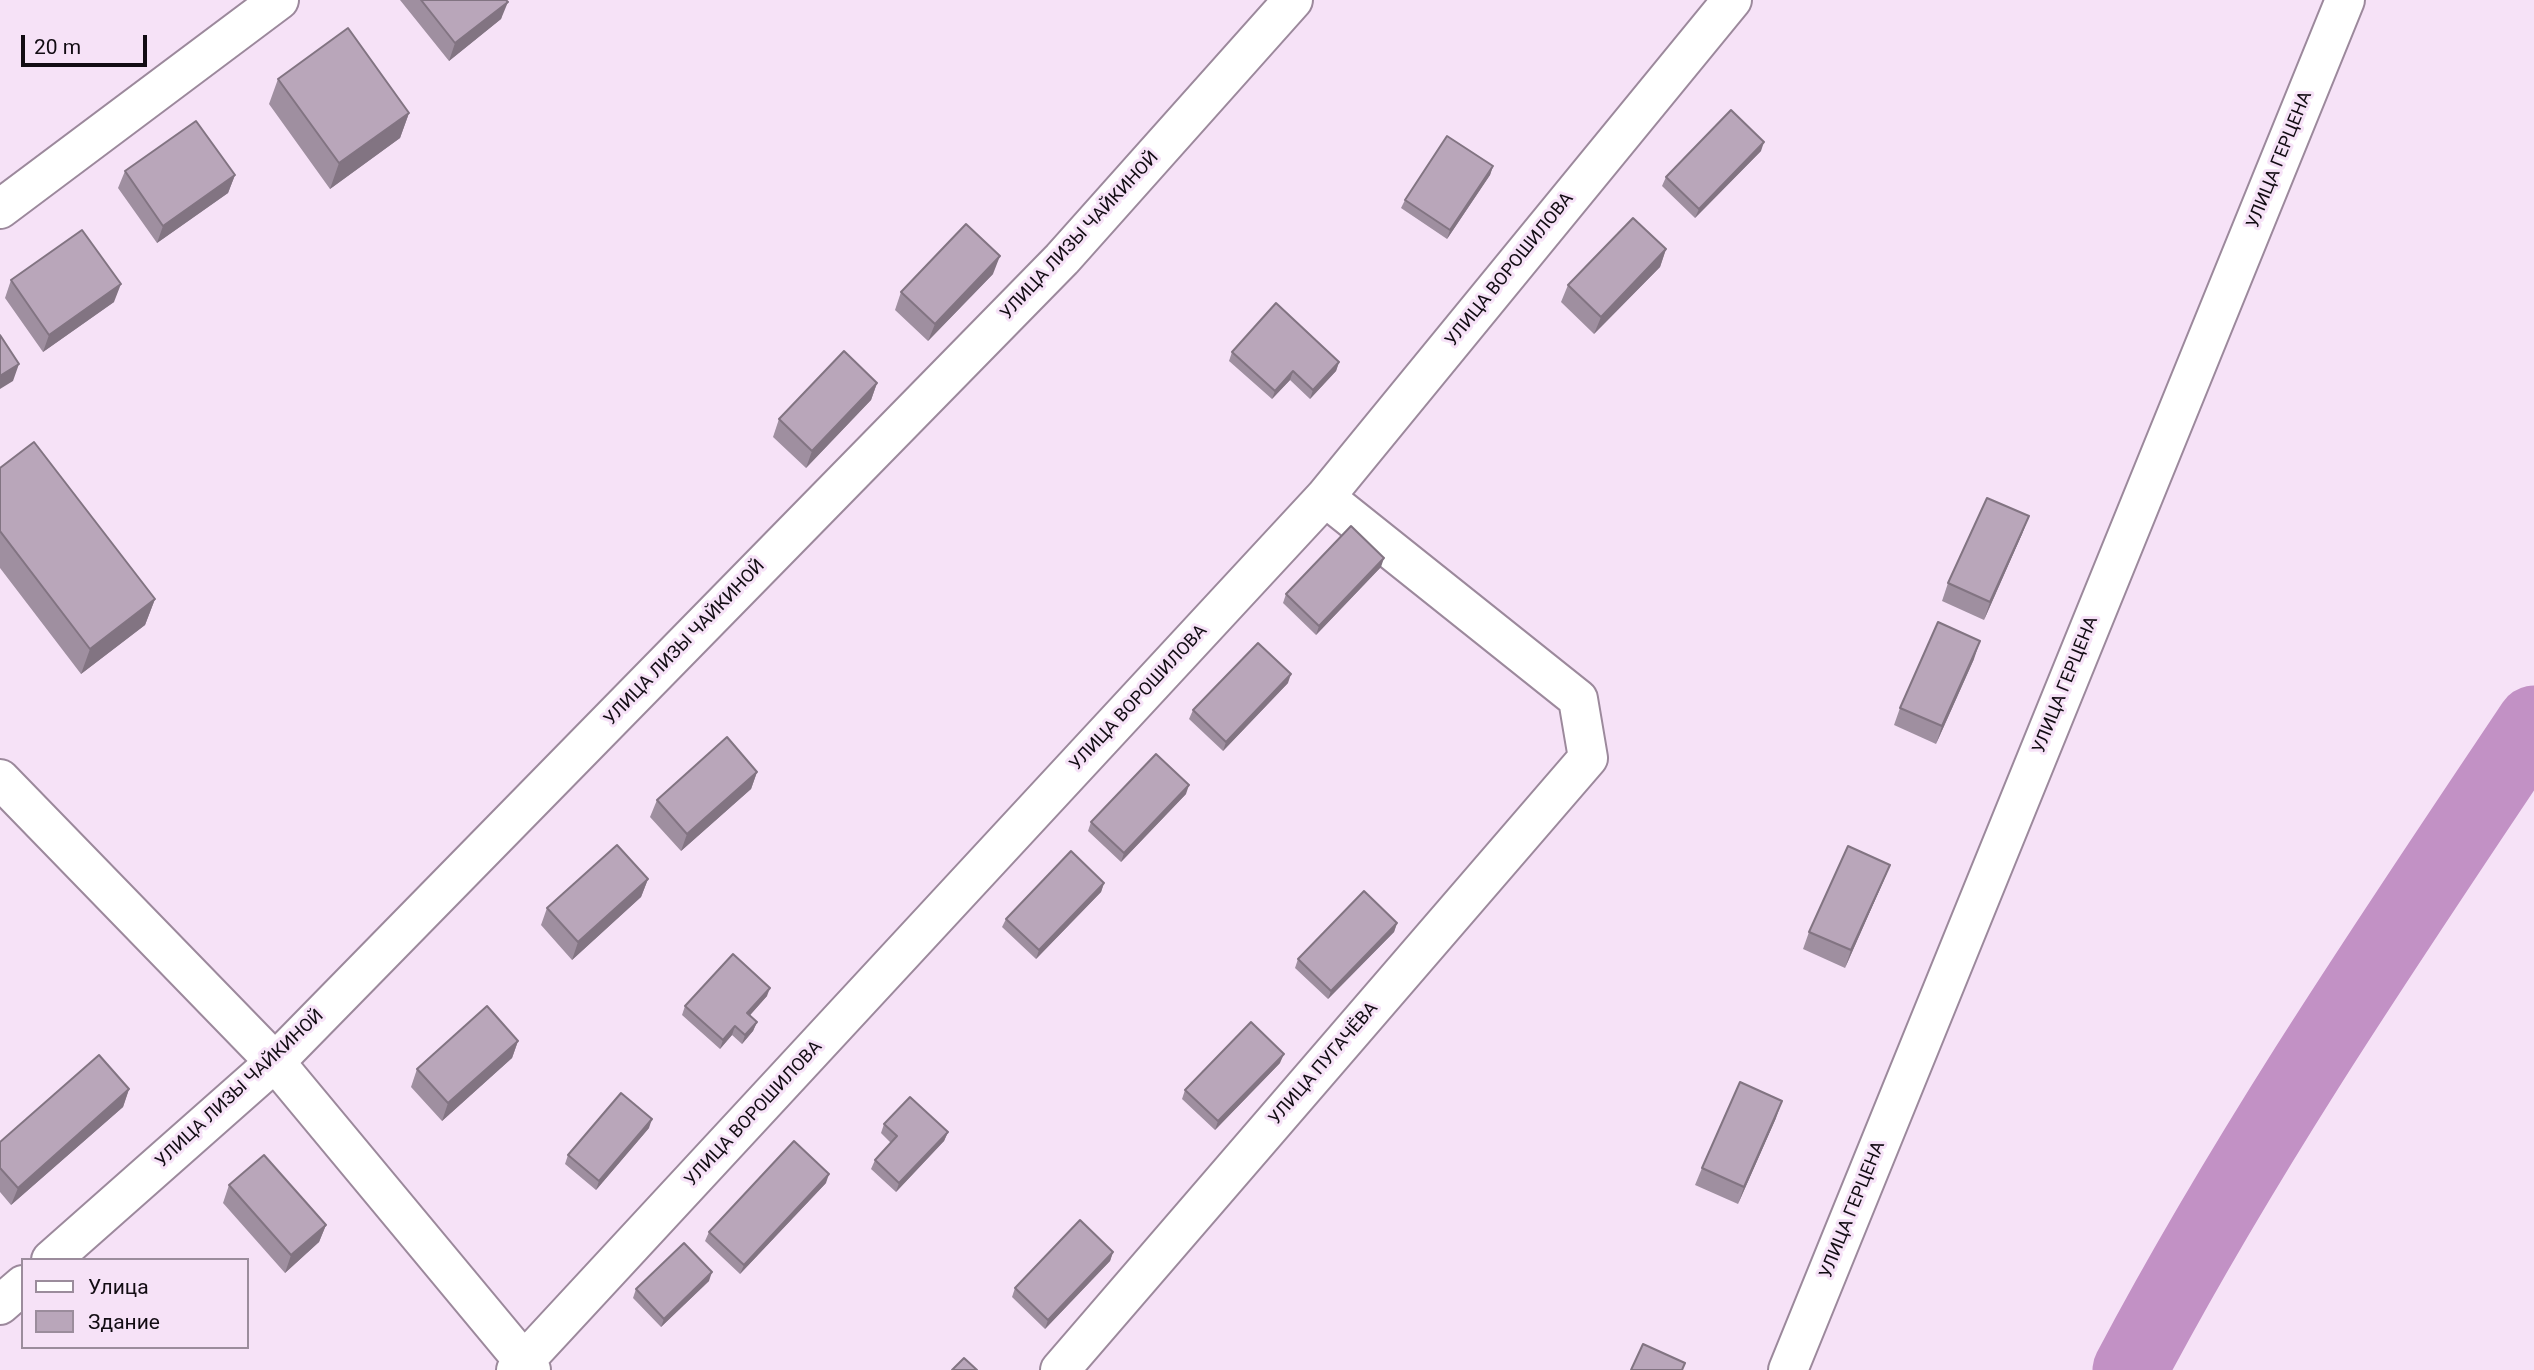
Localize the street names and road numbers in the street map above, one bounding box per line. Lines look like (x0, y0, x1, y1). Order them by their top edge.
street label: УЛИЦА ГЕРЦЕНА (2243, 88, 2317, 232)
street label: УЛИЦА ЛИЗЫ ЧАЙКИНОЙ (996, 148, 1164, 324)
street label: УЛИЦА ВОРОШИЛОВА (1441, 189, 1579, 351)
street label: УЛИЦА ЛИЗЫ ЧАЙКИНОЙ (600, 556, 770, 730)
street label: УЛИЦА ГЕРЦЕНА (2029, 613, 2103, 757)
street label: УЛИЦА ВОРОШИЛОВА (1066, 621, 1212, 775)
street label: УЛИЦА ПУГАЧЁВА (1265, 998, 1383, 1130)
street label: УЛИЦА ЛИЗЫ ЧАЙКИНОЙ (152, 1005, 328, 1173)
street label: УЛИЦА ВОРОШИЛОВА (681, 1037, 827, 1191)
street label: УЛИЦА ГЕРЦЕНА (1816, 1138, 1890, 1282)

